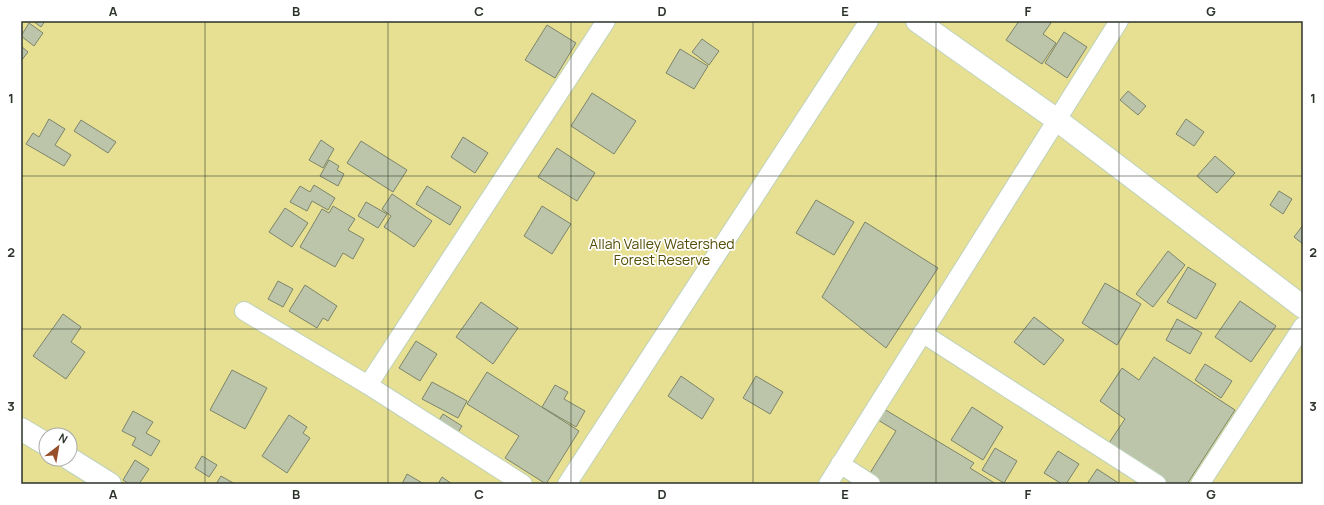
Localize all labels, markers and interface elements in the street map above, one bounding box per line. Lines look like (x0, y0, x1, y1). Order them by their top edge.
text: A (109, 2, 118, 20)
text: B (292, 2, 300, 20)
text: C (474, 2, 484, 20)
text: D (657, 2, 667, 20)
text: E (841, 2, 849, 20)
text: F (1025, 2, 1032, 20)
text: G (1206, 2, 1216, 20)
text: 1 (8, 89, 14, 107)
text: 1 (1310, 89, 1316, 107)
park label: Allah Valley Watershed Forest Reserve (589, 234, 735, 269)
text: 2 (7, 243, 15, 261)
text: 2 (1309, 243, 1317, 261)
text: 3 (7, 397, 15, 415)
text: 3 (1309, 397, 1317, 415)
north arrow (38, 427, 78, 467)
text: N (56, 430, 71, 447)
text: A (109, 485, 118, 503)
text: B (292, 485, 300, 503)
text: C (474, 485, 484, 503)
text: D (657, 485, 667, 503)
text: E (841, 485, 849, 503)
text: F (1025, 485, 1032, 503)
text: G (1206, 485, 1216, 503)

